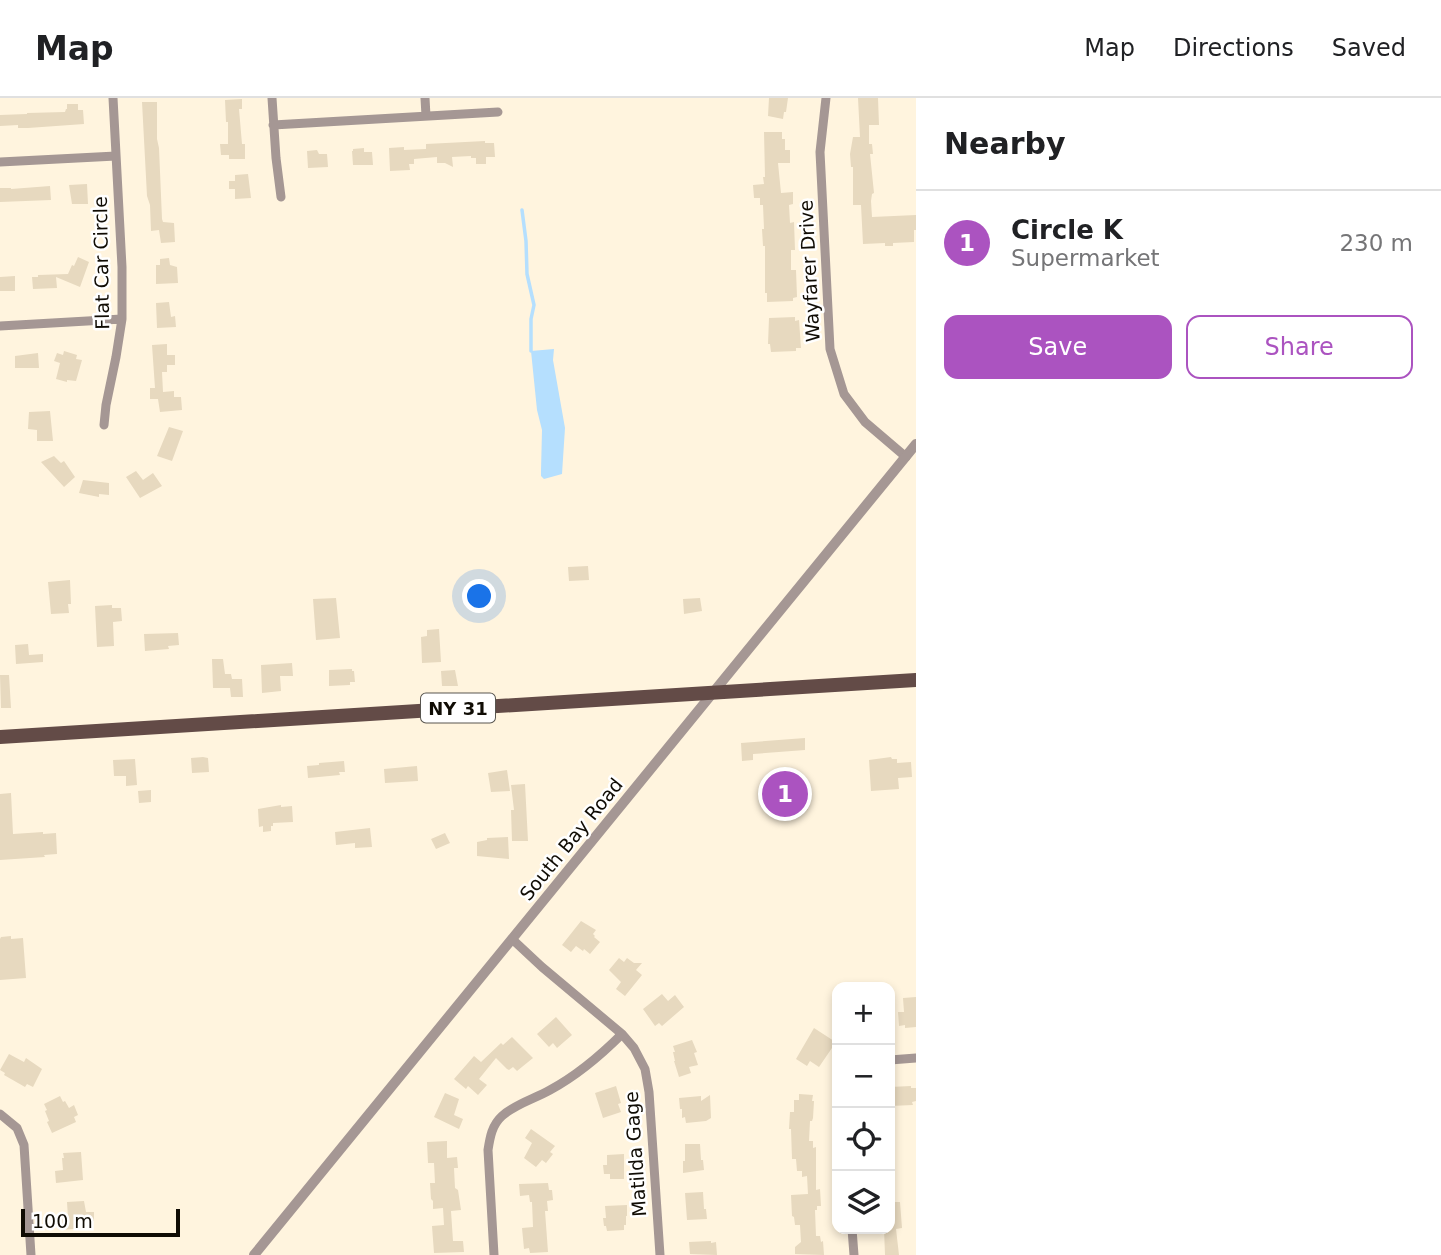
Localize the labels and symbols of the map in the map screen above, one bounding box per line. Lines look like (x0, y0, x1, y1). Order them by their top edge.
street label: Flat Car Circle (89, 196, 113, 330)
street label: Wayfarer Drive (794, 199, 824, 343)
your location (462, 579, 496, 613)
road number: NY 31 (421, 694, 495, 722)
pin: 1 (762, 768, 808, 820)
street label: South Bay Road (515, 773, 627, 905)
street label: Matilda Gage (620, 1090, 650, 1218)
scale bar (21, 1206, 180, 1238)

